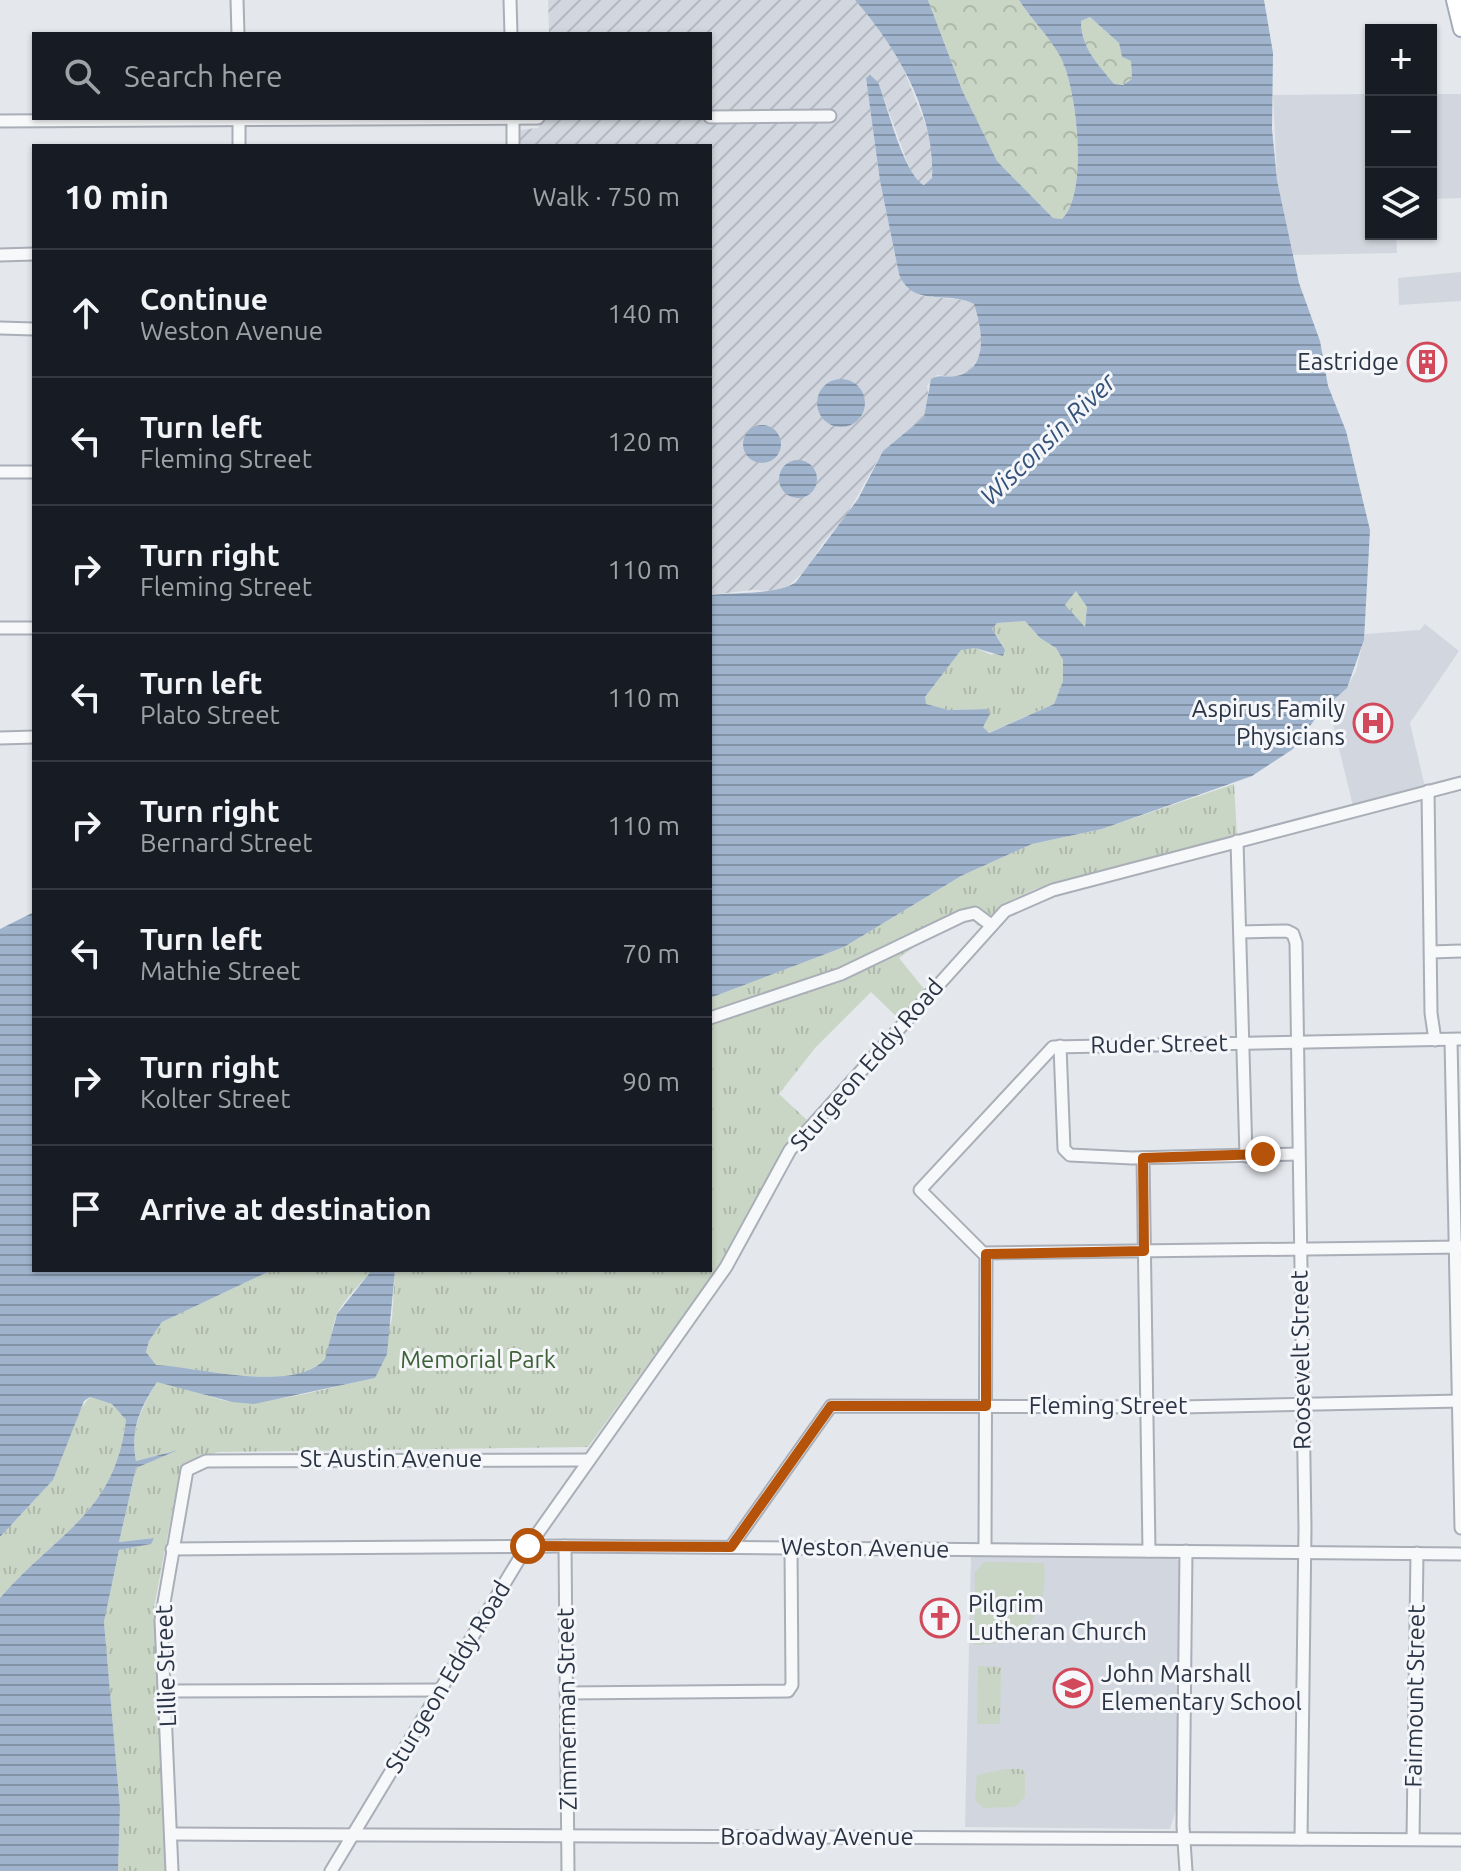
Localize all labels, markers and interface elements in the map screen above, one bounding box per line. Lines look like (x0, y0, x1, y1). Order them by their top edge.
map controls (1365, 24, 1437, 240)
button: + (1365, 24, 1437, 96)
search box (32, 32, 712, 120)
icon: search (60, 54, 104, 98)
text: Search here (124, 59, 283, 93)
button: − (1365, 96, 1437, 168)
button: layers (1365, 168, 1437, 240)
text: 10 min (64, 177, 169, 215)
text: Walk · 750 m (532, 182, 680, 211)
text: Continue (140, 282, 268, 316)
icon: ahead (64, 291, 108, 335)
text: 140 m (608, 299, 680, 328)
text: Weston Avenue (140, 316, 323, 345)
building icon: Eastridge (1406, 341, 1448, 383)
place label: Eastridge (1297, 348, 1399, 375)
water label: Wisconsin River (974, 366, 1122, 510)
text: Turn left (140, 410, 262, 444)
icon: left (64, 419, 108, 463)
text: 120 m (608, 427, 680, 456)
text: Fleming Street (140, 444, 312, 473)
text: Turn right (140, 538, 280, 572)
icon: right (64, 547, 108, 591)
text: 110 m (608, 555, 680, 584)
text: Fleming Street (140, 572, 312, 601)
text: Turn left (140, 666, 262, 700)
icon: left (64, 675, 108, 719)
text: 110 m (608, 683, 680, 712)
place label: Aspirus Family Physicians (1192, 695, 1345, 750)
text: Plato Street (140, 700, 280, 729)
hospital icon: Aspirus Family Physicians (1352, 702, 1394, 744)
text: Turn right (140, 794, 280, 828)
icon: right (64, 803, 108, 847)
text: 110 m (608, 811, 680, 840)
text: Bernard Street (140, 828, 313, 857)
text: Turn left (140, 922, 262, 956)
icon: left (64, 931, 108, 975)
text: 70 m (622, 939, 680, 968)
text: Mathie Street (140, 956, 300, 985)
street label: Sturgeon Eddy Road (785, 973, 949, 1156)
street label: Ruder Street (1090, 1029, 1229, 1058)
text: Turn right (140, 1050, 280, 1084)
icon: right (64, 1059, 108, 1103)
text: 90 m (622, 1067, 680, 1096)
text: Kolter Street (140, 1084, 290, 1113)
route end (1245, 1136, 1281, 1172)
icon: arrive (64, 1187, 108, 1231)
text: Arrive at destination (140, 1192, 432, 1226)
street label: Roosevelt Street (1285, 1269, 1316, 1450)
park label: Memorial Park (400, 1346, 556, 1373)
street label: Fleming Street (1029, 1392, 1188, 1419)
street label: St Austin Avenue (300, 1445, 482, 1472)
route start (510, 1528, 546, 1564)
street label: Weston Avenue (780, 1533, 950, 1562)
street label: Sturgeon Eddy Road (380, 1576, 515, 1777)
place label: Pilgrim Lutheran Church (968, 1590, 1147, 1645)
church icon: Pilgrim Lutheran Church (919, 1597, 961, 1639)
street label: Lillie Street (150, 1604, 181, 1728)
street label: Fairmount Street (1399, 1604, 1430, 1788)
street label: Zimmerman Street (551, 1607, 582, 1811)
place label: John Marshall Elementary School (1101, 1660, 1302, 1715)
school or university icon: John Marshall Elementary School (1052, 1667, 1094, 1709)
street label: Broadway Avenue (720, 1823, 914, 1850)

